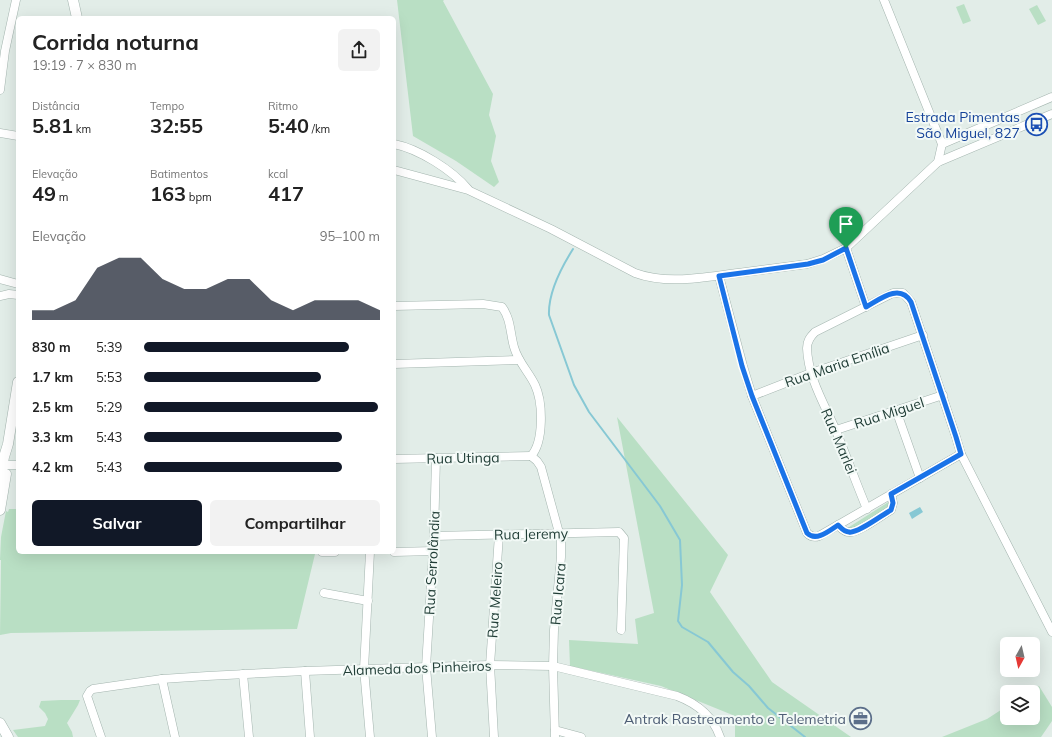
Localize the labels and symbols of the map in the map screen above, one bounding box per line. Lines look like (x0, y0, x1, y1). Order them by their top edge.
place label: Estrada Pimentas São Miguel, 827 (905, 108, 1020, 142)
bus stop icon: Estrada Pimentas São Miguel, 827 (1023, 112, 1049, 138)
pin (829, 207, 863, 248)
street label: Rua Maria Emília (782, 339, 892, 391)
street label: Rua Miguel (852, 393, 926, 433)
street label: Rua Marlei (817, 405, 861, 477)
street label: Rua Utinga (426, 448, 500, 468)
street label: Rua Serrolândia (420, 510, 444, 616)
street label: Rua Jeremy (494, 524, 569, 544)
street label: Rua Meleiro (483, 561, 507, 639)
street label: Rua Icara (546, 562, 570, 626)
north arrow (1000, 637, 1040, 677)
street label: Alameda dos Pinheiros (342, 656, 492, 680)
office icon: Antrak Rastreamento e Telemetria (848, 706, 874, 732)
place label: Antrak Rastreamento e Telemetria (624, 710, 846, 728)

